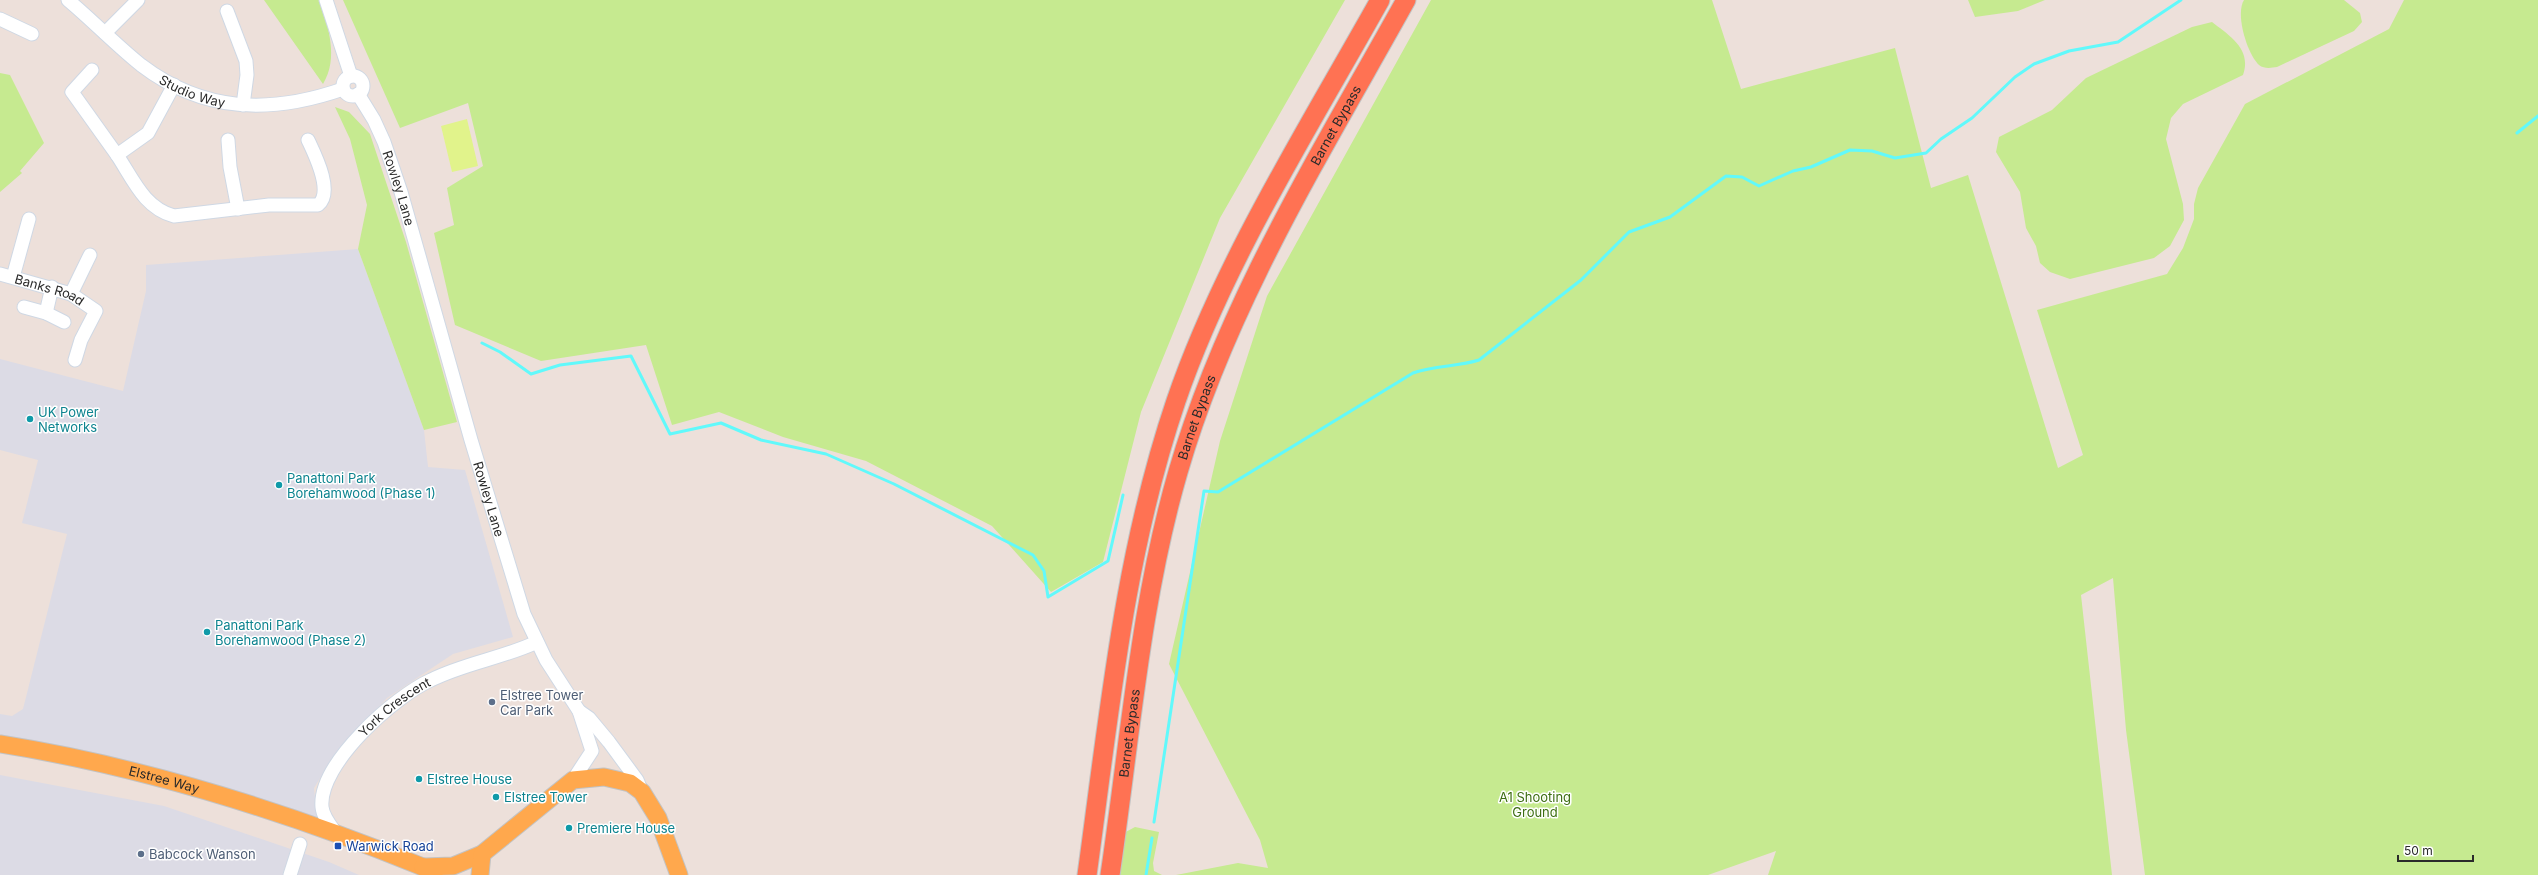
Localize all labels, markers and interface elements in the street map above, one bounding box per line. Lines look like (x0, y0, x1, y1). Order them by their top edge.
street label: Studio Way (156, 71, 227, 110)
street label: Barnet Bypass (1307, 82, 1364, 168)
street label: Rowley Lane (379, 148, 418, 227)
street label: Banks Road (13, 271, 88, 309)
street label: Barnet Bypass (1174, 372, 1219, 462)
place label: UK Power Networks (38, 404, 99, 435)
marker: UK Power Networks (25, 414, 35, 424)
street label: Rowley Lane (470, 460, 508, 539)
place label: Panattoni Park Borehamwood (Phase 1) (287, 470, 436, 501)
marker: Panattoni Park Borehamwood (Phase 1) (274, 480, 284, 490)
place label: Panattoni Park Borehamwood (Phase 2) (215, 617, 366, 648)
marker: Panattoni Park Borehamwood (Phase 2) (202, 627, 212, 637)
street label: York Crescent (355, 674, 433, 740)
place label: Elstree Tower Car Park (500, 687, 583, 718)
street label: Barnet Bypass (1115, 688, 1143, 778)
marker: Elstree Tower Car Park (487, 697, 497, 707)
street label: Elstree Way (127, 762, 201, 796)
place label: Elstree House (427, 771, 512, 787)
marker: Elstree House (414, 774, 424, 784)
place label: Elstree Tower (504, 789, 587, 805)
park label: A1 Shooting Ground (1499, 789, 1571, 820)
marker: Elstree Tower (491, 792, 501, 802)
place label: Premiere House (577, 820, 675, 836)
marker: Premiere House (564, 823, 574, 833)
scale bar (2398, 837, 2473, 863)
place label: Warwick Road (346, 838, 434, 854)
marker: Warwick Road (333, 841, 343, 851)
text: 50 m (2404, 843, 2433, 858)
place label: Babcock Wanson (149, 846, 256, 862)
marker: Babcock Wanson (136, 849, 146, 859)

